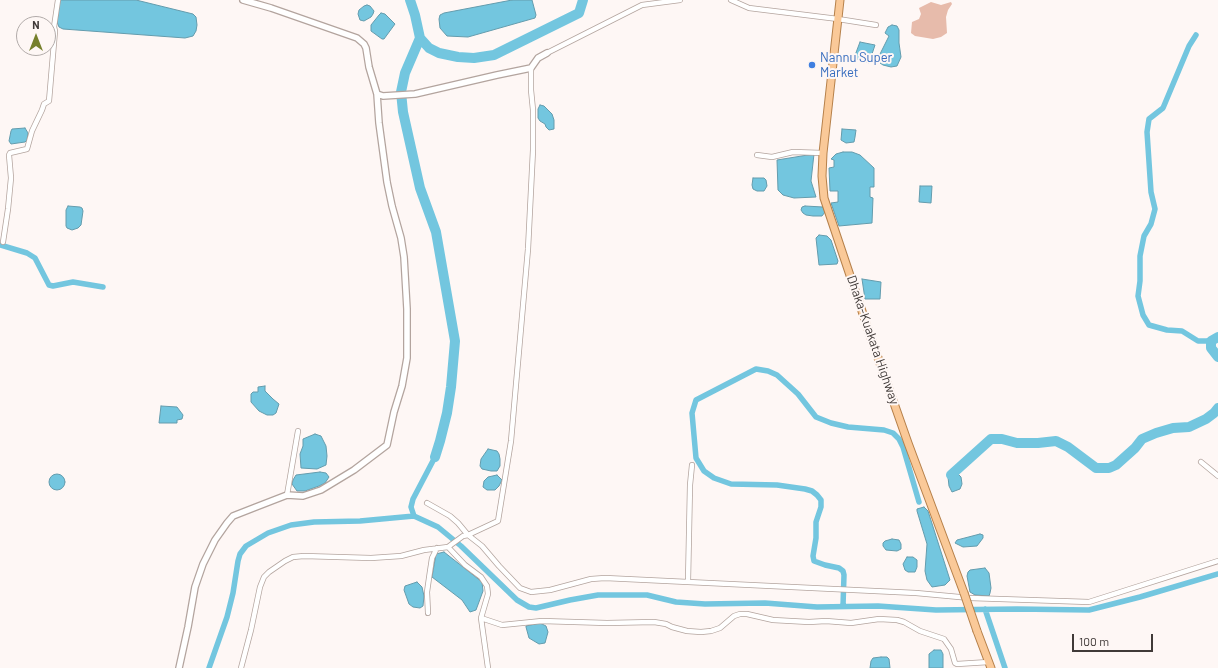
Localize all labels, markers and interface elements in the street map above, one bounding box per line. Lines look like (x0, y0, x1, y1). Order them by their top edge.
north arrow (16, 16, 56, 56)
text: N (32, 18, 40, 31)
place label: Nannu Super Market (820, 50, 892, 81)
marker: Nannu Super Market (807, 60, 817, 70)
street label: Dhaka-Kuakata Highway (844, 273, 902, 407)
scale bar (1074, 626, 1155, 652)
text: 100 m (1079, 634, 1109, 648)

